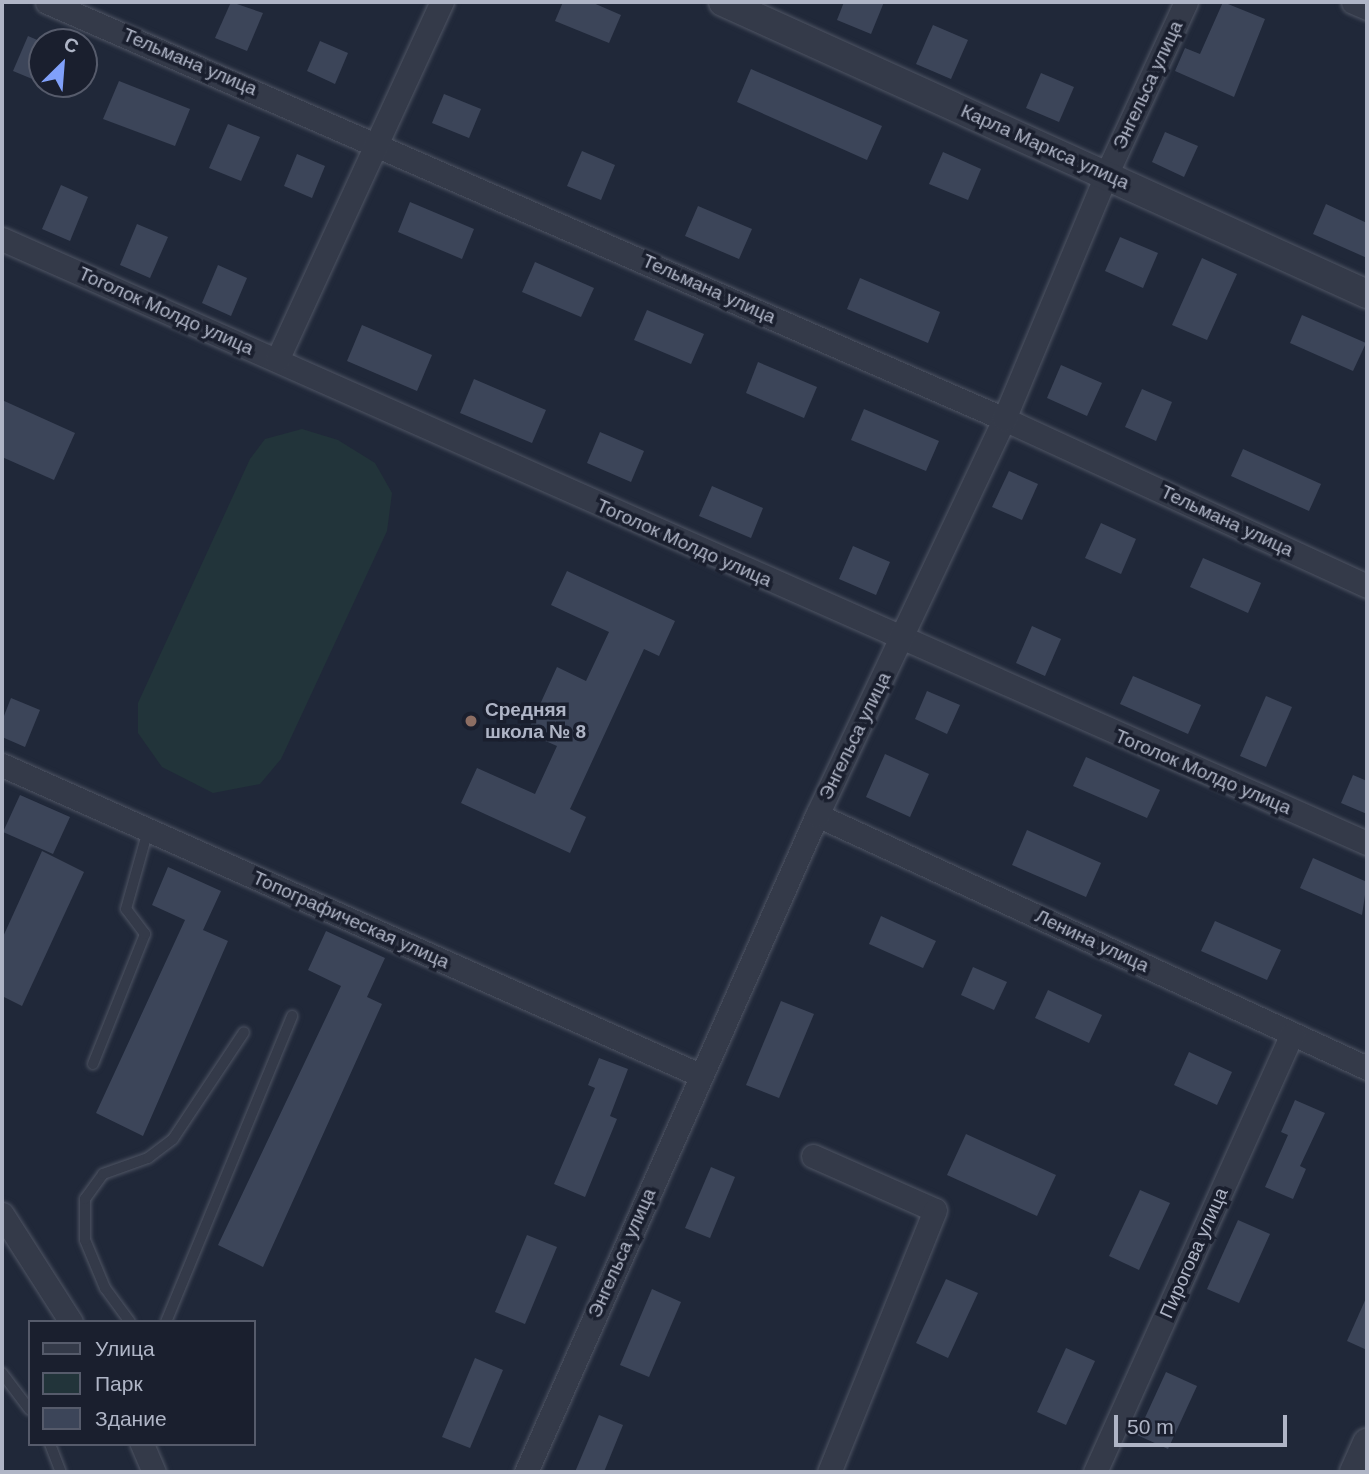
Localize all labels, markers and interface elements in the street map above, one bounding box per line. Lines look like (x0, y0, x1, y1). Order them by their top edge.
street label: Энгельса улица (1108, 17, 1188, 153)
street label: Тельмана улица (119, 23, 261, 101)
north arrow (28, 28, 98, 98)
text: С (61, 33, 82, 58)
street label: Карла Маркса улица (957, 100, 1133, 194)
street label: Тельмана улица (639, 249, 779, 329)
street label: Тоголок Молдо улица (75, 262, 257, 360)
street label: Тельмана улица (1157, 480, 1297, 562)
street label: Тоголок Молдо улица (593, 494, 775, 592)
street label: Энгельса улица (814, 668, 896, 804)
place label: Средняя школа № 8 (485, 699, 586, 743)
marker: Средняя школа № 8 (463, 713, 479, 729)
street label: Тоголок Молдо улица (1111, 725, 1295, 819)
street label: Топографическая улица (249, 866, 453, 974)
street label: Ленина улица (1032, 905, 1152, 977)
street label: Пирогова улица (1155, 1184, 1233, 1322)
street label: Энгельса улица (583, 1185, 661, 1321)
legend (28, 1320, 256, 1446)
text: Улица (95, 1337, 155, 1360)
text: Парк (95, 1372, 143, 1395)
scale bar (1117, 1400, 1290, 1444)
text: Здание (95, 1407, 167, 1430)
text: 50 m (1127, 1415, 1174, 1438)

